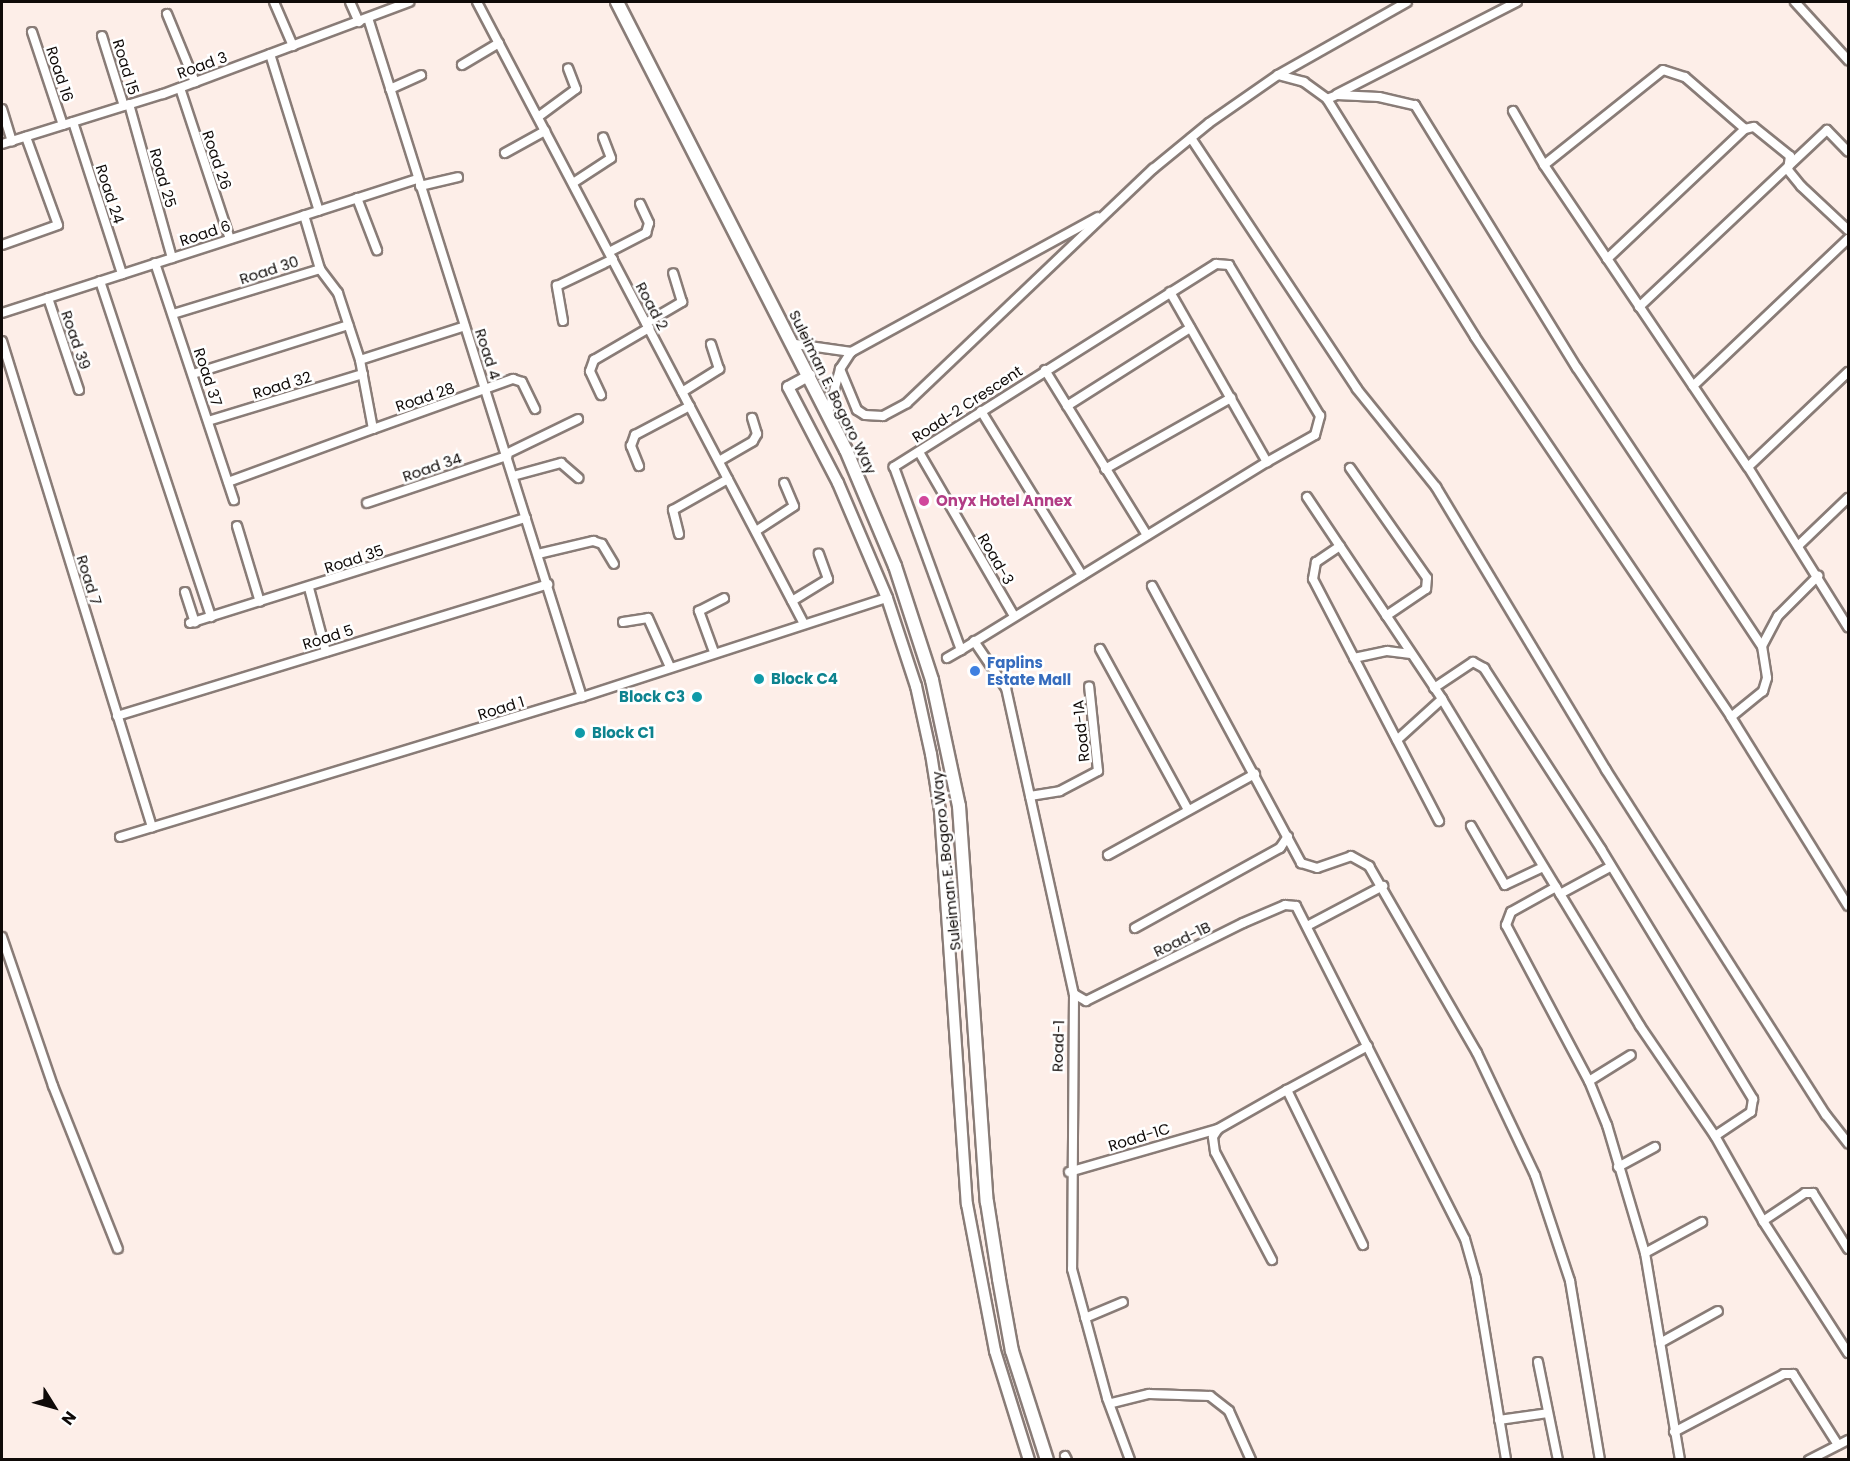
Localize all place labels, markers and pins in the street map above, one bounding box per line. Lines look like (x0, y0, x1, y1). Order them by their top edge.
place label: Onyx Hotel Annex (936, 492, 1072, 510)
marker: Onyx Hotel Annex (917, 494, 931, 508)
place label: Faplins Estate Mall (987, 653, 1071, 688)
marker: Faplins Estate Mall (968, 664, 982, 678)
place label: Block C4 (771, 670, 838, 688)
marker: Block C4 (752, 672, 766, 686)
place label: Block C3 (619, 688, 685, 706)
marker: Block C3 (690, 690, 704, 704)
place label: Block C1 (592, 724, 654, 742)
marker: Block C1 (573, 726, 587, 740)

